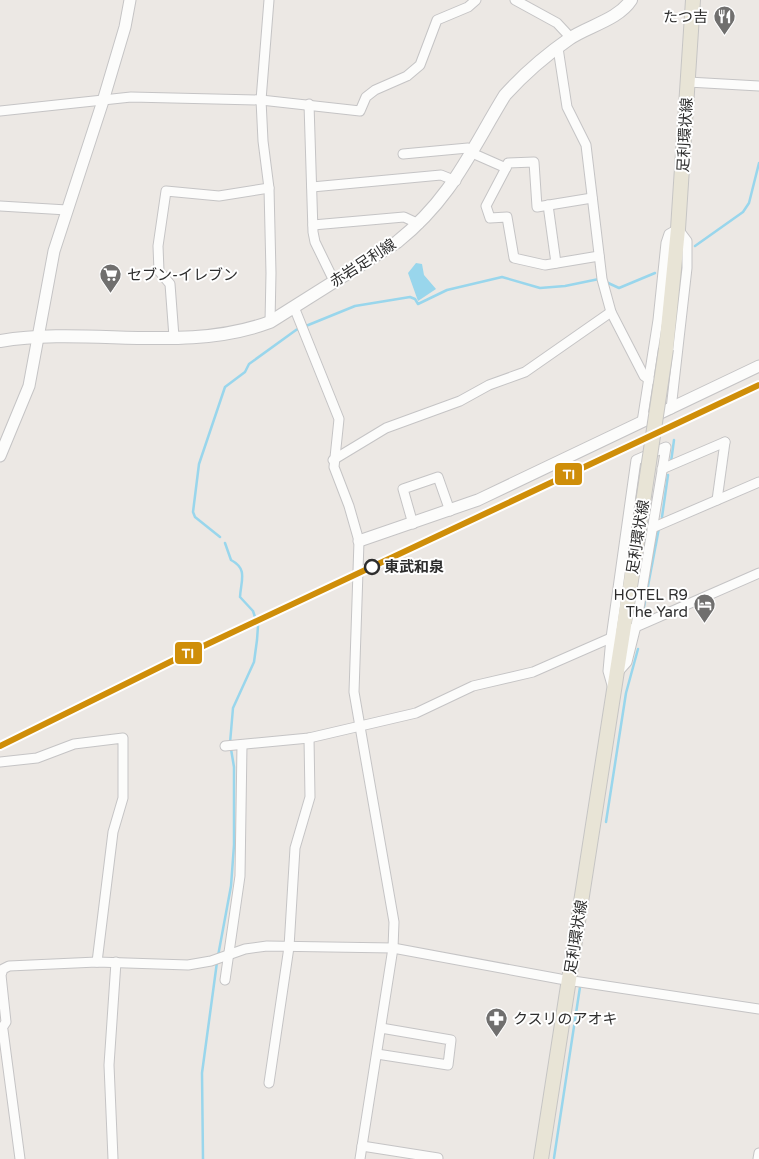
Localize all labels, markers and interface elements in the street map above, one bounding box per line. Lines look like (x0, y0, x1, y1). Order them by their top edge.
restaurant icon: たつ吉 (712, 5, 736, 36)
place label: たつ吉 (663, 8, 708, 26)
street label: 足利環状線 (674, 97, 696, 173)
street label: 赤岩足利線 (327, 235, 399, 291)
supermarket icon: セブン-イレブン (99, 263, 123, 294)
place label: セブン-イレブン (127, 266, 238, 284)
line badge: TI (554, 462, 583, 486)
text: TI (562, 466, 575, 483)
street label: 足利環状線 (623, 499, 653, 575)
place label: 東武和泉 (384, 558, 444, 576)
marker: 東武和泉 (364, 559, 380, 575)
place label: HOTEL R9 The Yard (614, 586, 688, 621)
hotel icon: HOTEL R9 The Yard (692, 592, 716, 623)
line badge: TI (174, 641, 203, 665)
text: TI (181, 645, 194, 662)
street label: 足利環状線 (561, 899, 591, 975)
pharmacy icon: クスリのアオキ (485, 1007, 509, 1038)
place label: クスリのアオキ (513, 1010, 618, 1028)

